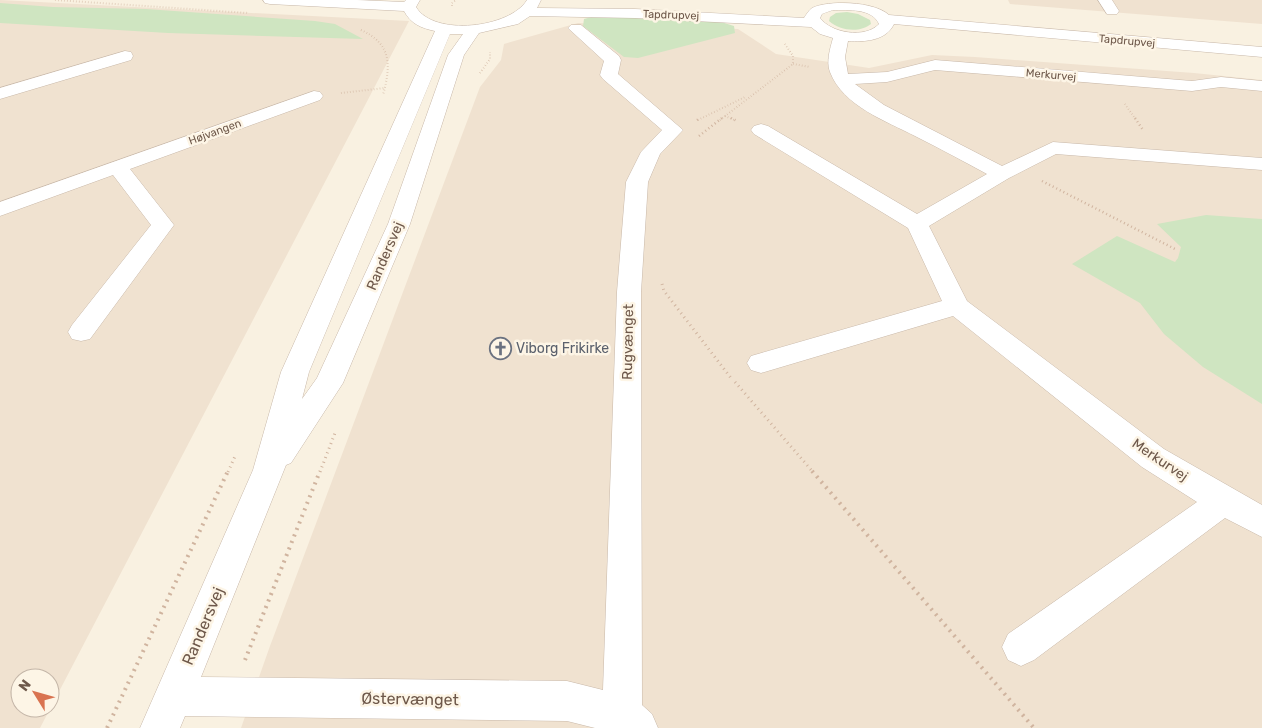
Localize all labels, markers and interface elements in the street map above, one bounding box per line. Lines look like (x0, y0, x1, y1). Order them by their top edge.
street label: Tapdrupvej (643, 8, 700, 22)
street label: Tapdrupvej (1098, 32, 1156, 50)
street label: Merkurvej (1025, 66, 1077, 84)
street label: Højvangen (187, 116, 243, 148)
street label: Randersvej (363, 219, 407, 293)
street label: Rugvænget (619, 303, 637, 380)
church icon: Viborg Frikirke (488, 336, 512, 360)
place label: Viborg Frikirke (516, 340, 609, 357)
street label: Merkurvej (1129, 435, 1191, 485)
street label: Randersvej (178, 584, 228, 668)
north arrow (10, 668, 60, 718)
text: N (15, 676, 35, 695)
street label: Østervænget (361, 689, 459, 709)

